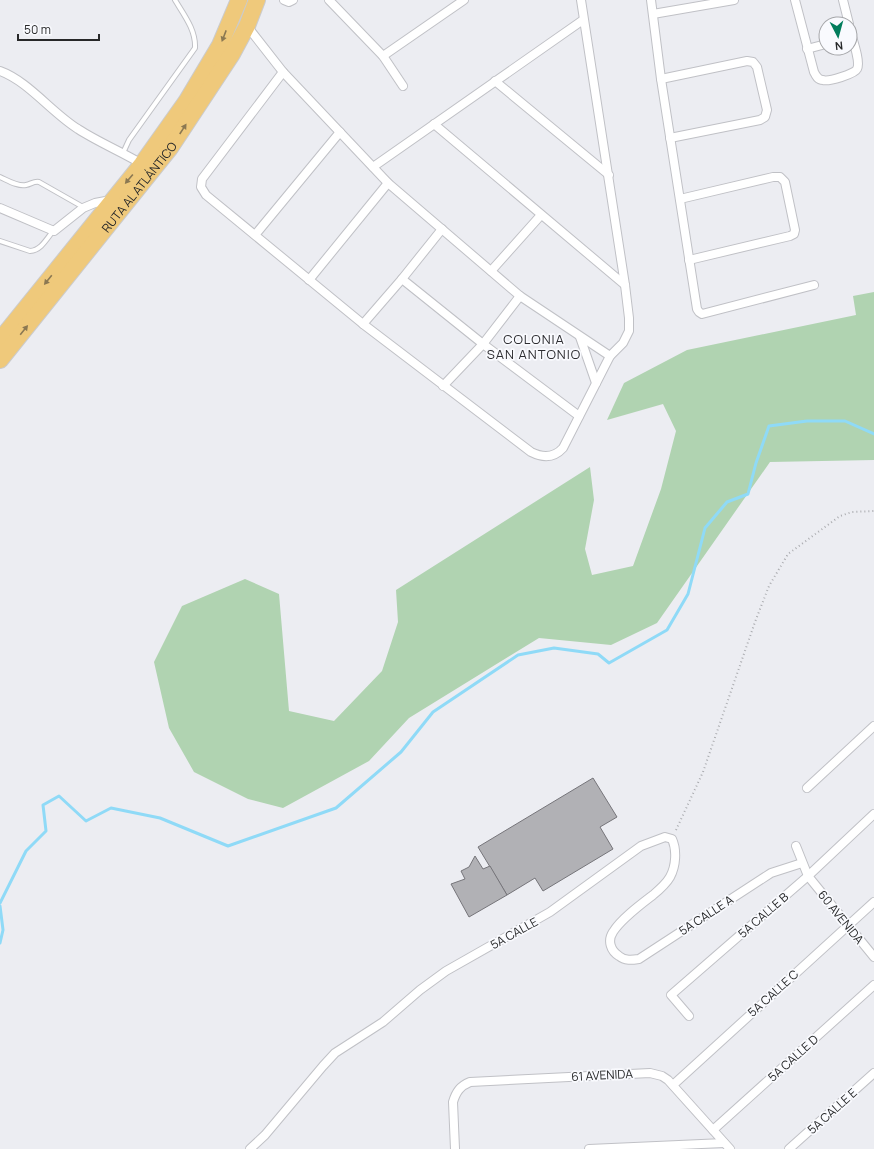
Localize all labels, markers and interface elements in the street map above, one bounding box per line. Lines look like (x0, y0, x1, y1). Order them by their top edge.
scale bar (18, 16, 99, 42)
north arrow (818, 16, 858, 56)
text: 50 m (24, 21, 51, 38)
one-way arrow (220, 30, 226, 42)
text: N (834, 39, 844, 54)
one-way arrow (179, 124, 187, 134)
street label: RUTA AL ATLÁNTICO (97, 138, 181, 236)
one-way arrow (125, 174, 134, 184)
one-way arrow (43, 275, 52, 286)
one-way arrow (20, 324, 29, 335)
district label: COLONIA SAN ANTONIO (487, 330, 581, 363)
street label: 60 AVENIDA (814, 887, 868, 948)
street label: 5A CALLE B (734, 888, 792, 942)
street label: 5A CALLE A (675, 891, 737, 939)
street label: 5A CALLE (487, 913, 541, 953)
street label: 5A CALLE C (744, 965, 802, 1020)
street label: 5A CALLE D (764, 1031, 822, 1085)
street label: 61 AVENIDA (571, 1065, 634, 1085)
street label: 5A CALLE E (804, 1084, 861, 1138)

